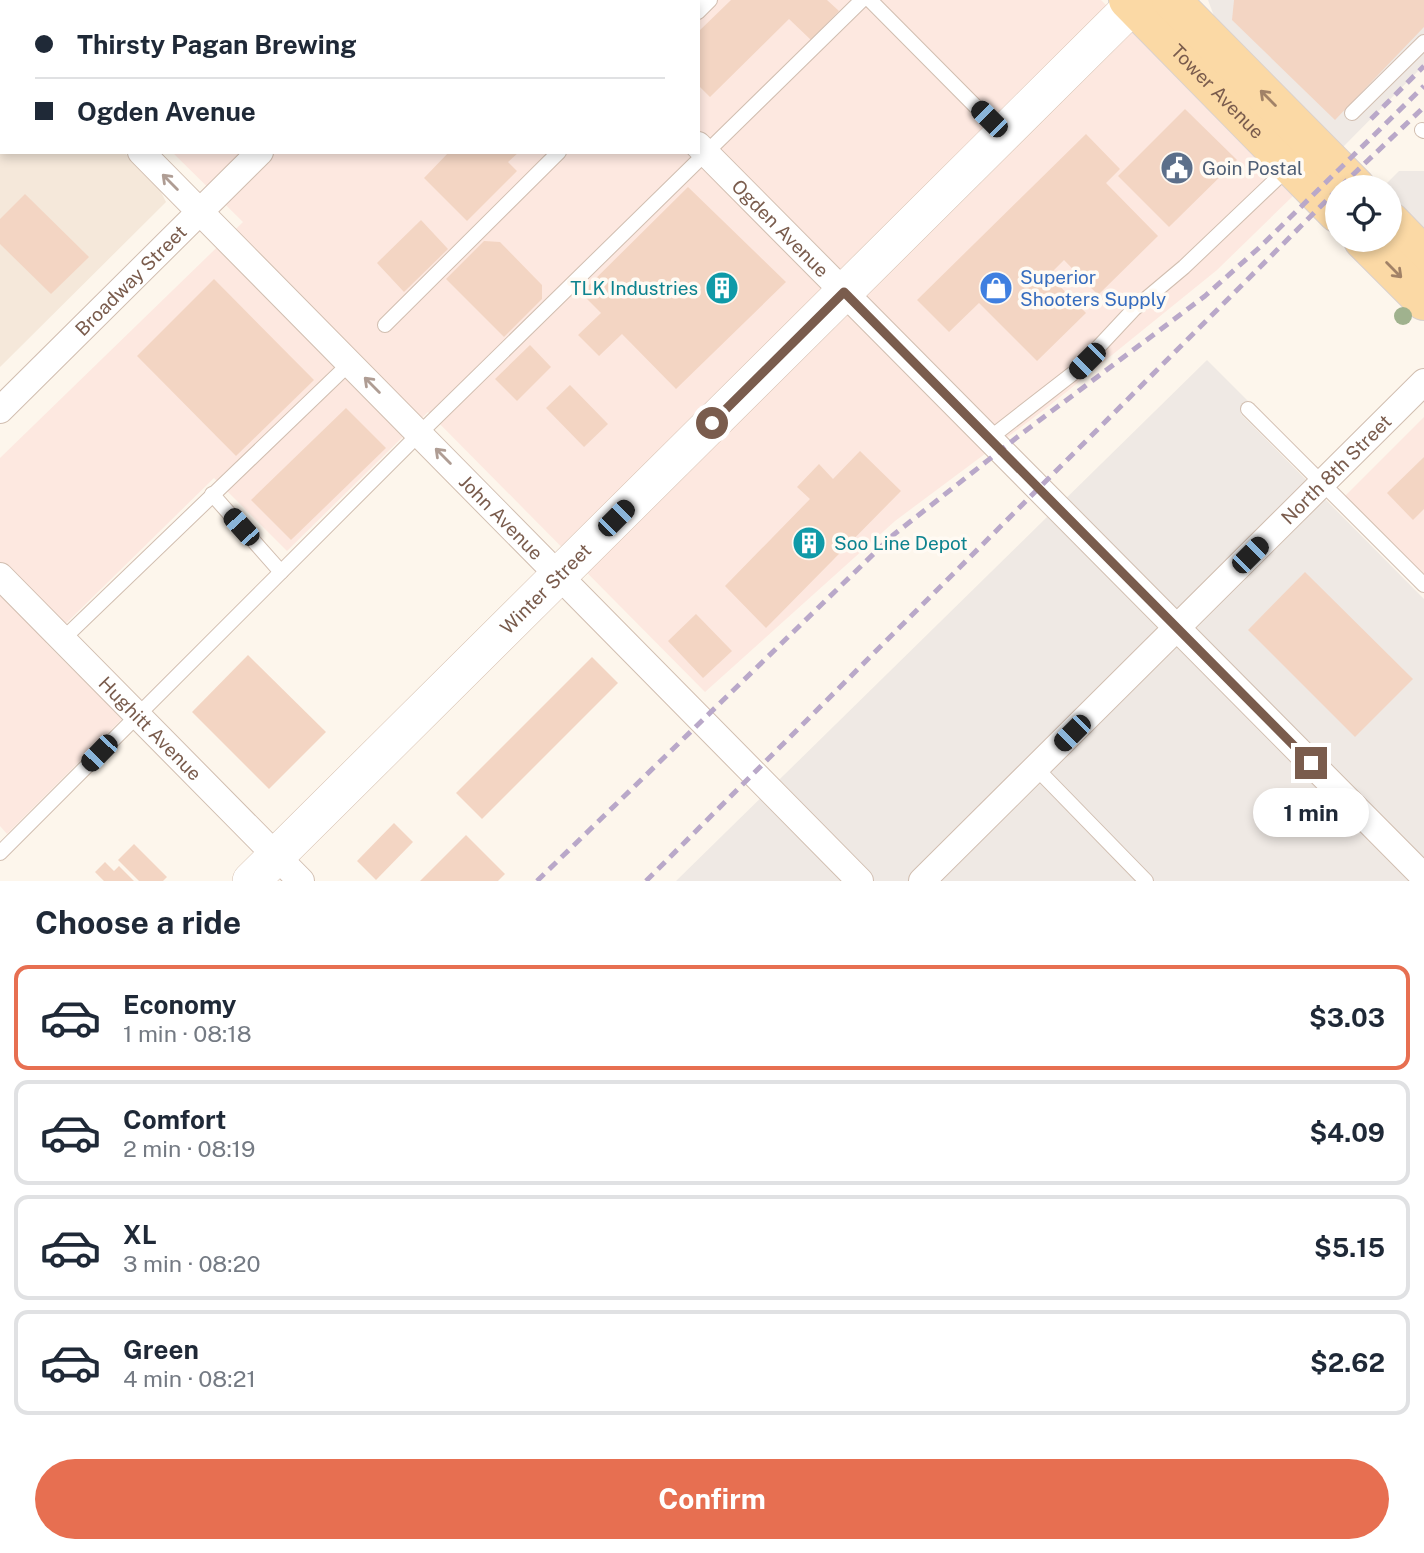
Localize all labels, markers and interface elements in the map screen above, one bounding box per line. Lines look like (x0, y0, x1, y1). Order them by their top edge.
text: Thirsty Pagan Brewing (77, 29, 357, 60)
street label: Tower Avenue (1167, 40, 1269, 143)
one-way arrow (1260, 90, 1277, 107)
text: Ogden Avenue (77, 96, 256, 127)
car (967, 97, 1012, 141)
public building icon: Goin Postal (1158, 149, 1196, 187)
place label: Goin Postal (1202, 157, 1303, 179)
one-way arrow (162, 174, 179, 191)
street label: Ogden Avenue (727, 175, 833, 281)
map controls (1325, 175, 1402, 252)
button: locate (1325, 175, 1402, 252)
street label: Broadway Street (70, 221, 191, 340)
one-way arrow (1385, 262, 1402, 279)
place label: Superior Shooters Supply (1020, 266, 1166, 310)
building icon: TLK Industries (703, 269, 741, 307)
shop icon: Superior Shooters Supply (977, 269, 1015, 307)
place label: TLK Industries (570, 277, 698, 299)
car (1065, 339, 1110, 383)
one-way arrow (363, 377, 380, 394)
route start (696, 407, 728, 439)
street label: North 8th Street (1277, 410, 1396, 529)
one-way arrow (434, 448, 451, 465)
street label: John Avenue (455, 470, 548, 564)
car (594, 496, 639, 540)
car (220, 504, 263, 550)
building icon: Soo Line Depot (790, 524, 828, 562)
place label: Soo Line Depot (834, 532, 968, 554)
car (1228, 533, 1273, 577)
street label: Winter Street (495, 539, 595, 638)
street label: Hughitt Avenue (94, 672, 206, 785)
car (1050, 711, 1095, 755)
car (77, 731, 122, 775)
route end (1295, 747, 1327, 779)
callout: 1 min (1253, 788, 1369, 836)
text: 1 min (1283, 799, 1339, 826)
text: Choose a ride (35, 904, 241, 941)
icon: car (39, 986, 102, 1049)
text: Economy (123, 989, 236, 1020)
text: $3.03 (1309, 1002, 1385, 1033)
text: 1 min · 08:18 (123, 1020, 252, 1047)
icon: car (39, 1101, 102, 1164)
text: Comfort (123, 1104, 226, 1135)
text: $4.09 (1309, 1117, 1385, 1148)
text: 2 min · 08:19 (123, 1135, 255, 1162)
icon: car (39, 1216, 102, 1279)
text: XL (123, 1219, 157, 1250)
text: $5.15 (1314, 1232, 1385, 1263)
text: 3 min · 08:20 (123, 1250, 261, 1277)
icon: car (39, 1331, 102, 1394)
text: Green (123, 1334, 199, 1365)
text: $2.62 (1310, 1347, 1385, 1378)
text: 4 min · 08:21 (123, 1365, 256, 1392)
button: Confirm (35, 1459, 1389, 1539)

